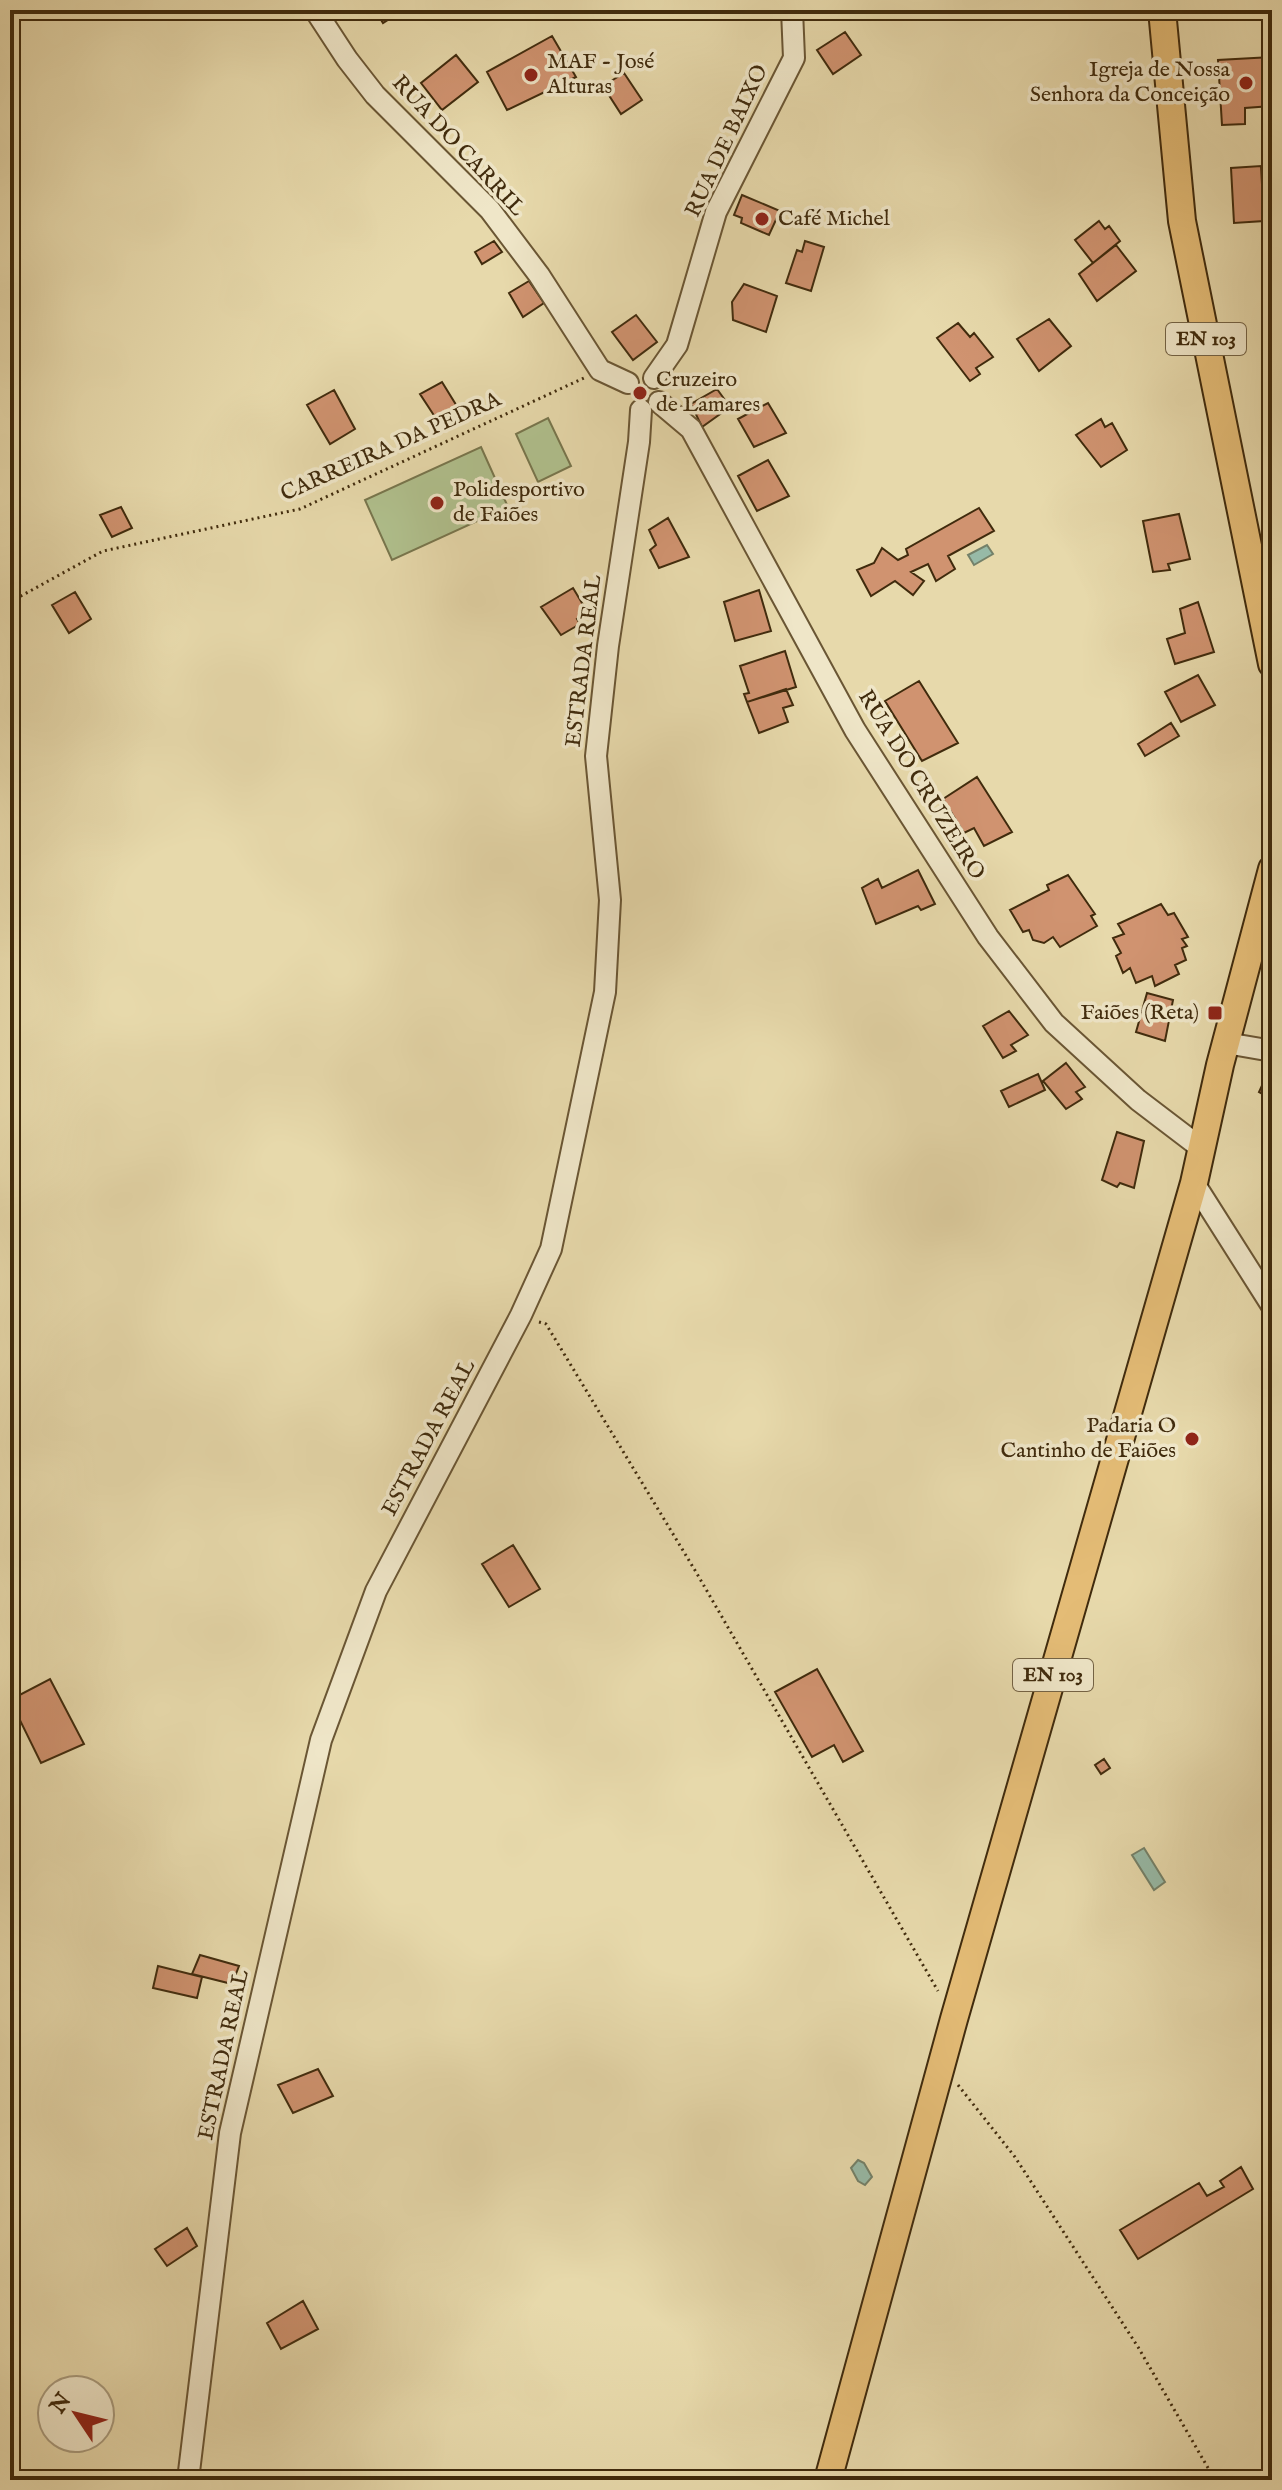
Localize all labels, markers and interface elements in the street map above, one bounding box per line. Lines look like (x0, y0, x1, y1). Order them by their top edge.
place label: MAF - José Alturas (546, 48, 654, 101)
place label: Igreja de Nossa Senhora da Conceição (1030, 56, 1230, 109)
street label: RUA DE BAIXO (679, 60, 775, 222)
marker: MAF - José Alturas (522, 66, 540, 84)
street label: RUA DO CARRIL (385, 70, 531, 223)
marker: Igreja de Nossa Senhora da Conceição (1237, 74, 1255, 92)
place label: Café Michel (778, 205, 890, 233)
marker: Café Michel (753, 210, 771, 228)
road number: EN 103 (1166, 323, 1246, 355)
place label: Cruzeiro de Lamares (656, 366, 760, 419)
marker: Cruzeiro de Lamares (631, 384, 649, 402)
street label: CARREIRA DA PEDRA (276, 385, 507, 508)
place label: Polidesportivo de Faiões (453, 476, 585, 529)
marker: Polidesportivo de Faiões (428, 494, 446, 512)
street label: ESTRADA REAL (560, 573, 608, 749)
street label: RUA DO CRUZEIRO (851, 685, 991, 885)
place label: Faiões (Reta) (1081, 999, 1199, 1027)
marker: Faiões (Reta) (1206, 1004, 1224, 1022)
street label: ESTRADA REAL (376, 1355, 482, 1521)
place label: Padaria O Cantinho de Faiões (1000, 1412, 1176, 1465)
marker: Padaria O Cantinho de Faiões (1183, 1430, 1201, 1448)
road number: EN 103 (1013, 1659, 1093, 1691)
street label: ESTRADA REAL (192, 1967, 256, 2143)
north arrow (36, 2374, 116, 2454)
text: N (44, 2388, 78, 2420)

